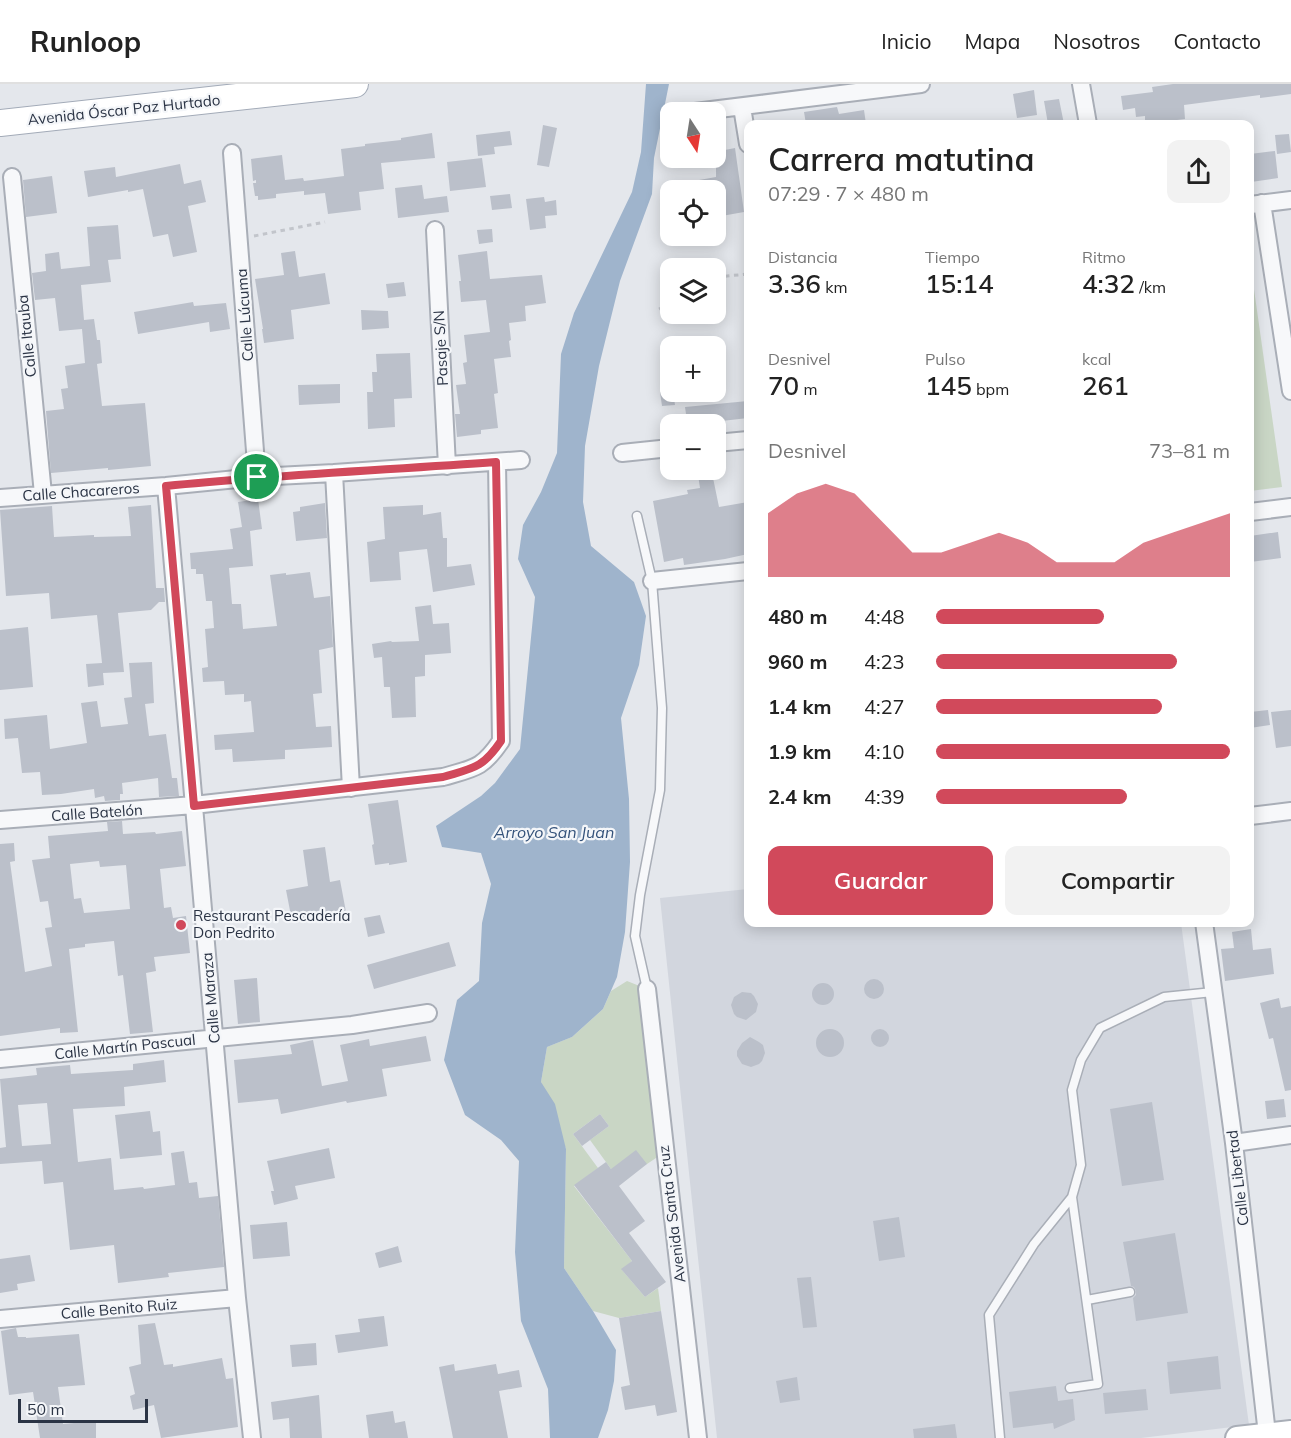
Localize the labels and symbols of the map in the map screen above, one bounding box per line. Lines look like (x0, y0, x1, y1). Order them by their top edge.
street label: Avenida Óscar Paz Hurtado (27, 90, 221, 129)
north arrow (660, 102, 726, 168)
street label: Calle Lúcuma (232, 268, 257, 362)
street label: Calle Itauba (13, 294, 40, 378)
street label: Pasaje S/N (429, 310, 452, 386)
pin (231, 451, 282, 502)
street label: Calle Chacareros (22, 478, 140, 505)
street label: Calle Batelón (51, 800, 143, 825)
water label: Arroyo San Juan (493, 822, 614, 842)
place label: Restaurant Pescadería Don Pedrito (193, 906, 351, 942)
marker: Restaurant Pescadería Don Pedrito (174, 918, 188, 932)
street label: Calle Maraza (197, 952, 224, 1044)
street label: Calle Martín Pascual (53, 1030, 197, 1063)
street label: Calle Libertad (1222, 1129, 1253, 1227)
street label: Avenida Santa Cruz (654, 1144, 689, 1284)
street label: Calle Benito Ruiz (60, 1294, 178, 1323)
scale bar (18, 1396, 148, 1424)

